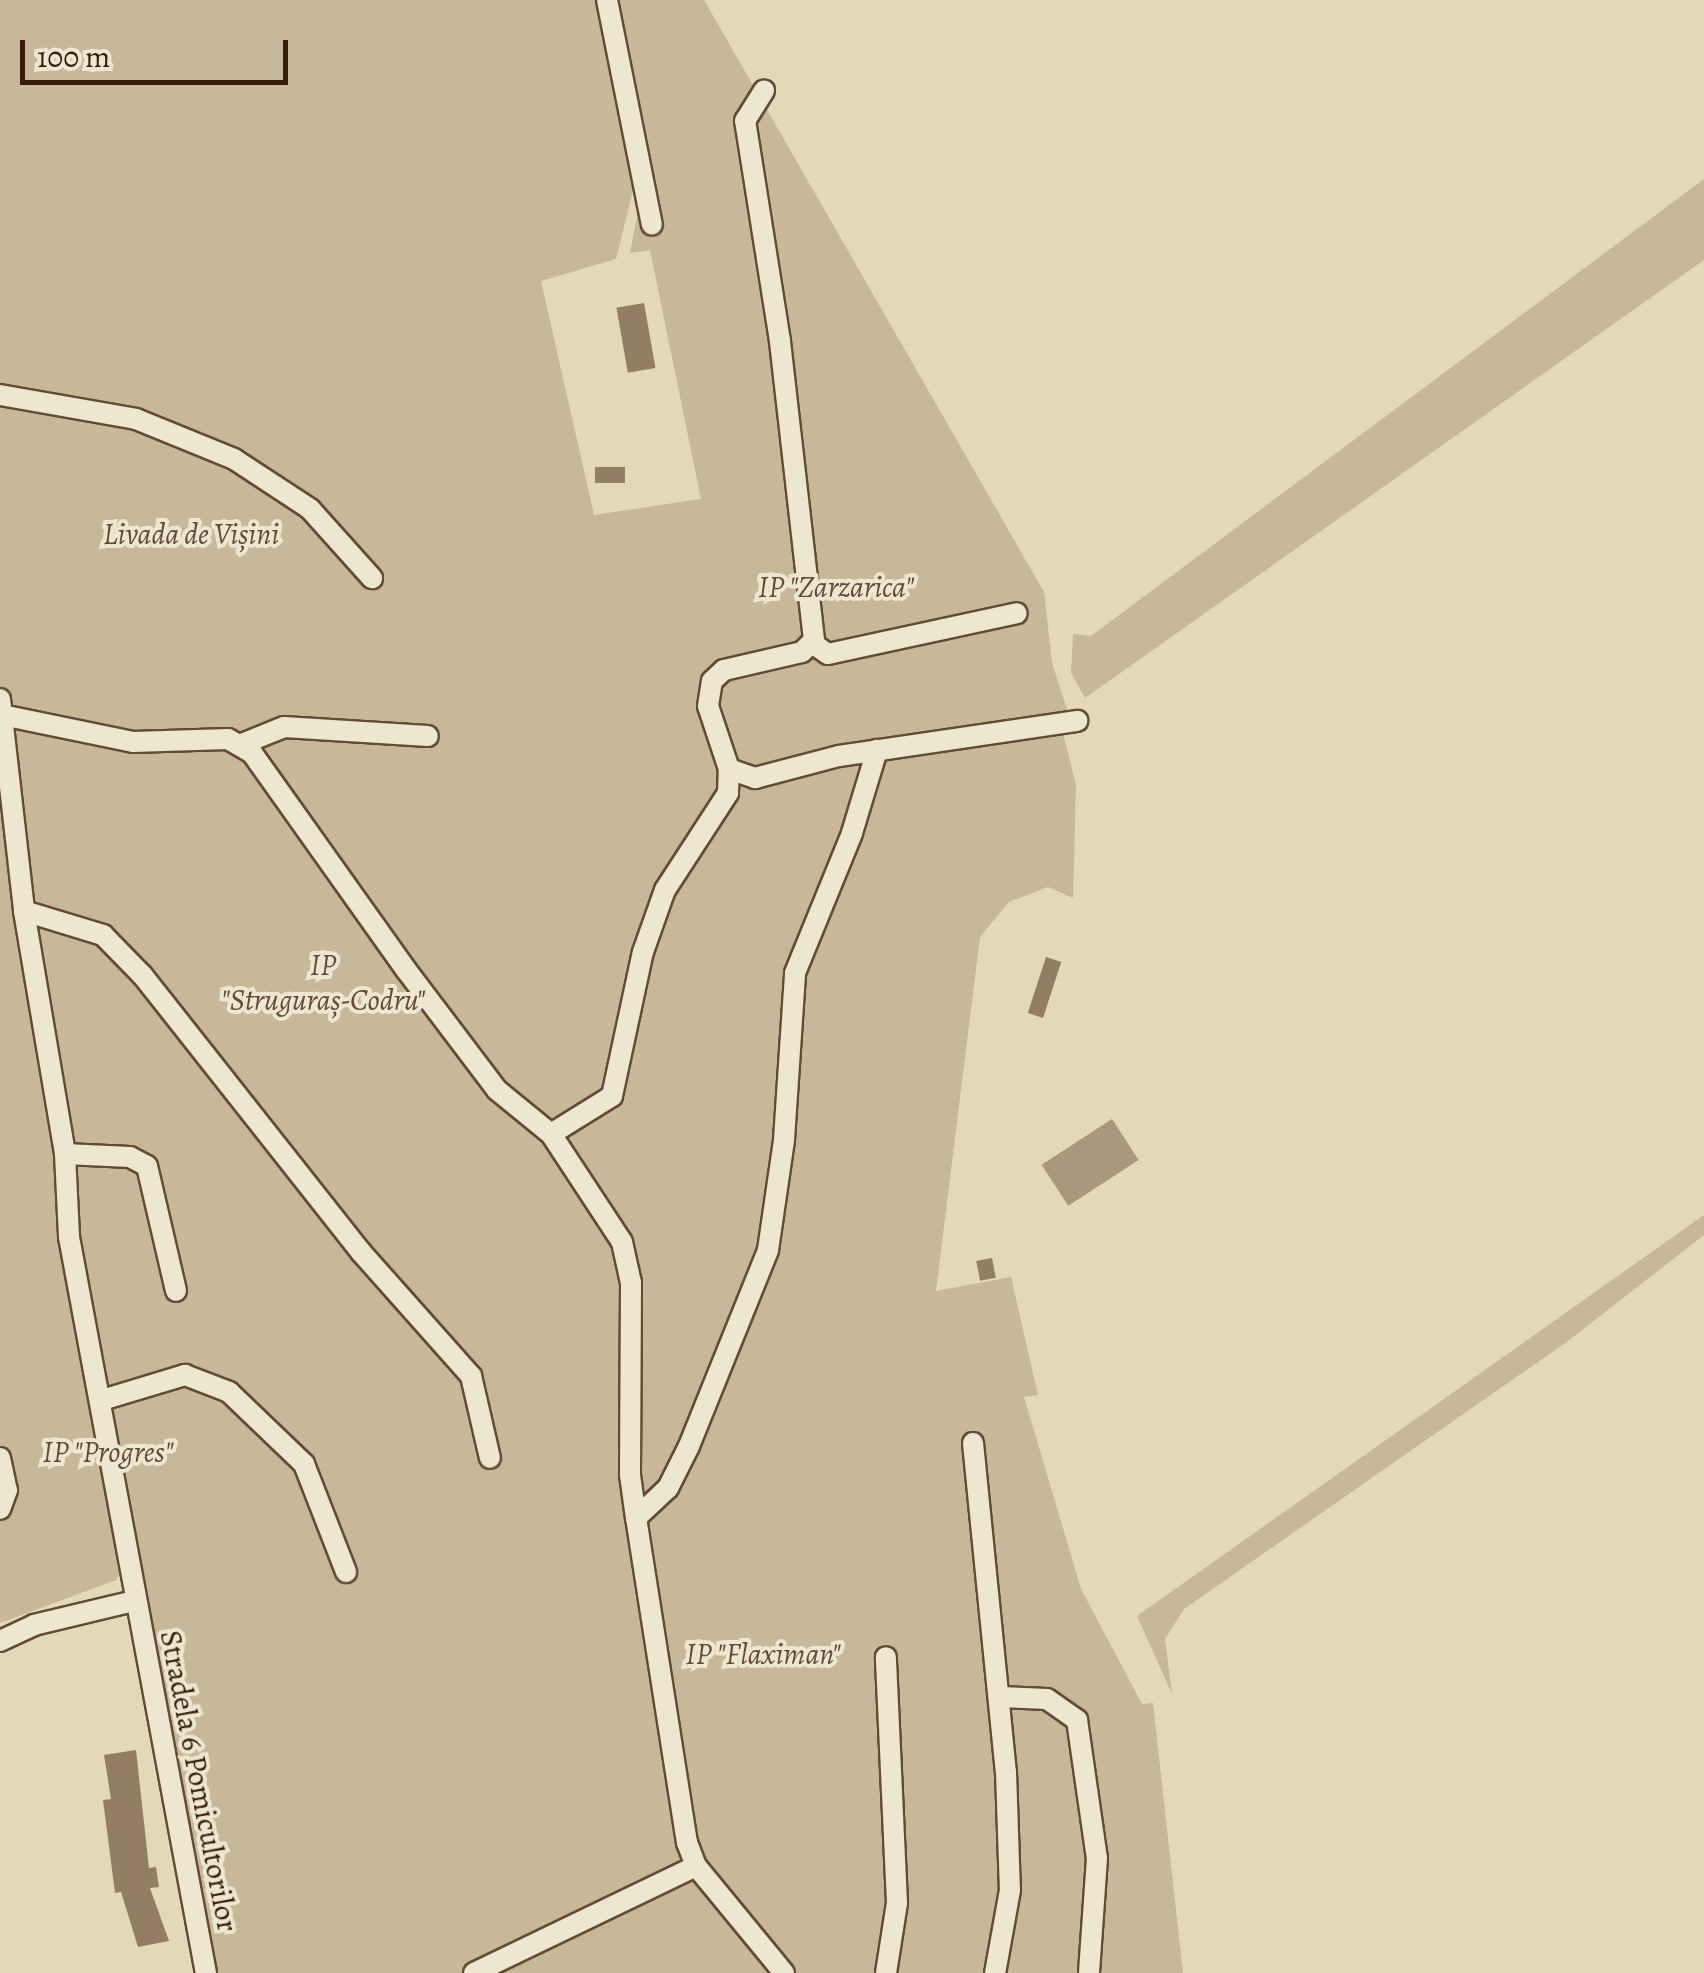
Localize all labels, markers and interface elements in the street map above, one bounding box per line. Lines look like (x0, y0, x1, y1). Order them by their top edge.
scale bar (25, 20, 292, 82)
text: 100 m (37, 37, 110, 77)
park label: Livada de Vișini (103, 516, 279, 552)
park label: IP "Zarzarica" (758, 569, 914, 605)
park label: IP "Struguraș-Codru" (221, 947, 425, 1018)
park label: IP "Progres" (42, 1434, 174, 1470)
street label: Stradela 6 Pomicultorilor (152, 1627, 246, 1935)
park label: IP "Flaximan" (685, 1636, 841, 1672)

